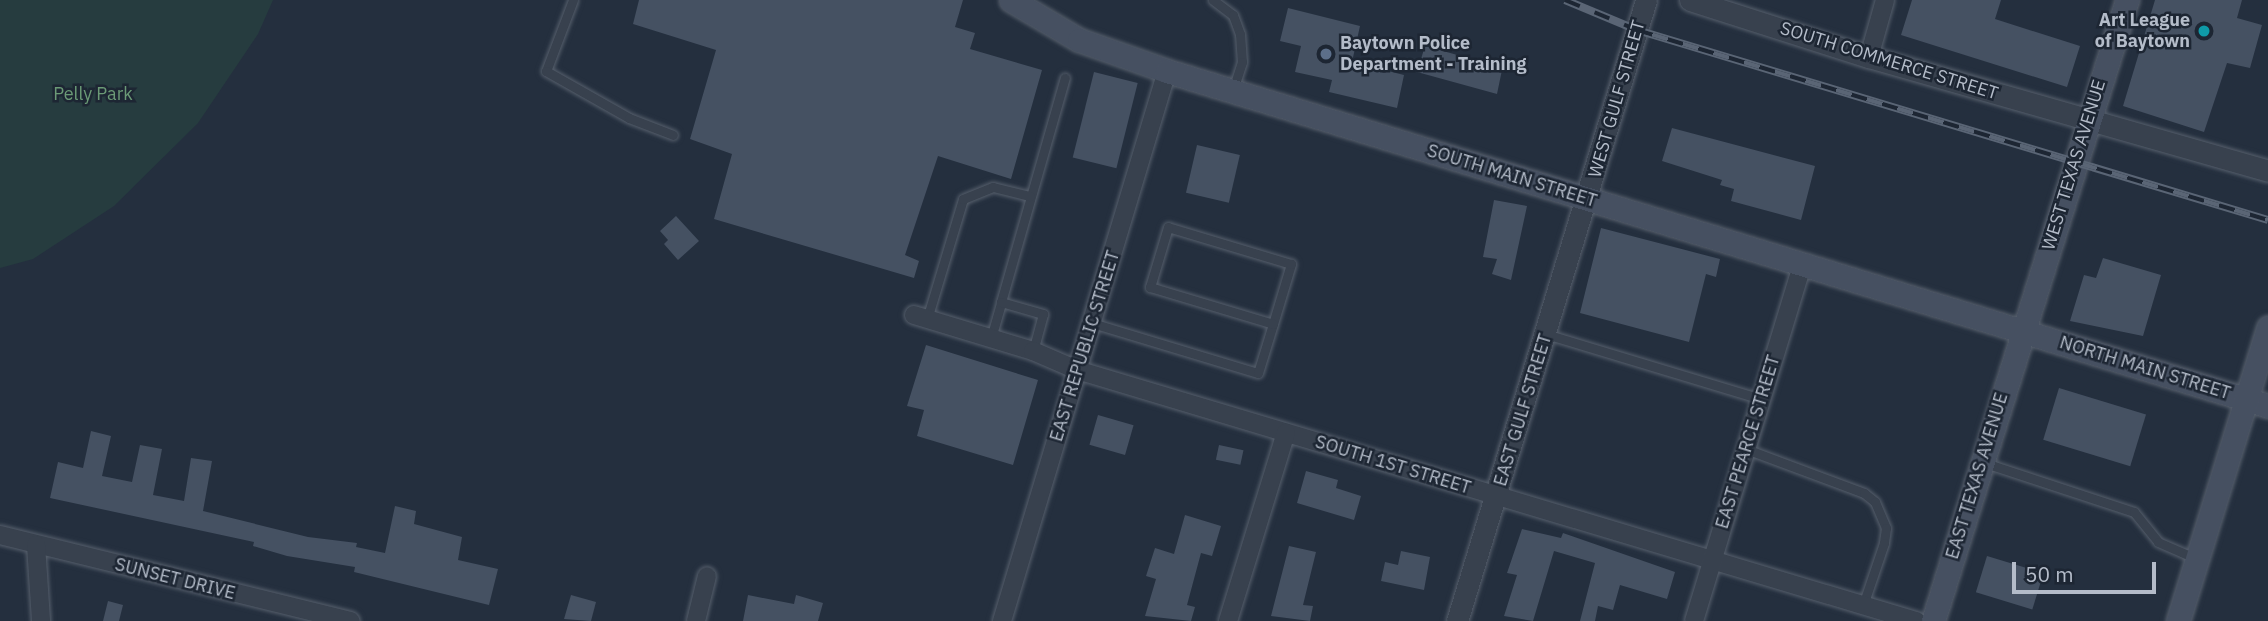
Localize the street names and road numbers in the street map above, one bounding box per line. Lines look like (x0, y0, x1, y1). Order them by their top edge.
street label: WEST GULF STREET (1584, 18, 1650, 180)
street label: SOUTH COMMERCE STREET (1777, 18, 2001, 104)
street label: WEST TEXAS AVENUE (2038, 77, 2110, 253)
street label: SOUTH MAIN STREET (1425, 140, 1599, 212)
street label: EAST REPUBLIC STREET (1046, 248, 1124, 444)
street label: EAST GULF STREET (1490, 331, 1556, 489)
street label: NORTH MAIN STREET (2057, 332, 2233, 404)
street label: EAST PEARCE STREET (1711, 353, 1785, 531)
street label: EAST TEXAS AVENUE (1941, 390, 2013, 562)
street label: SOUTH 1ST STREET (1313, 431, 1473, 499)
street label: SUNSET DRIVE (113, 554, 237, 604)

